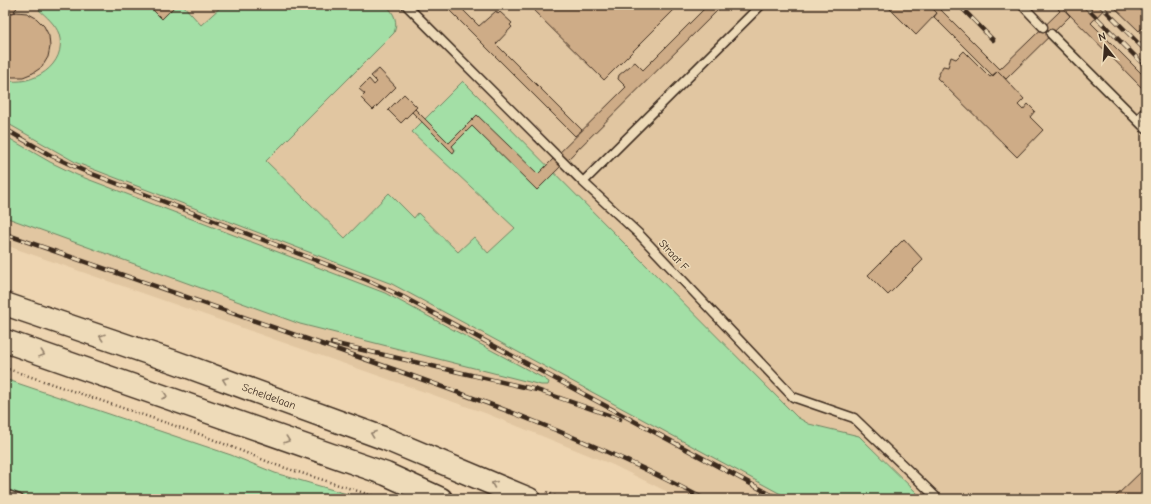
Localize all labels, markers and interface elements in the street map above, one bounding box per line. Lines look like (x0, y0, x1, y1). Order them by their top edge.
north arrow (1085, 26, 1125, 66)
text: N (1097, 30, 1108, 44)
street label: Straat F (656, 237, 692, 274)
one-way arrow (99, 334, 106, 342)
one-way arrow (38, 349, 45, 358)
one-way arrow (221, 377, 228, 385)
street label: Scheldelaan (240, 381, 298, 412)
one-way arrow (161, 392, 168, 400)
one-way arrow (370, 431, 377, 439)
one-way arrow (284, 435, 291, 443)
one-way arrow (490, 481, 498, 489)

